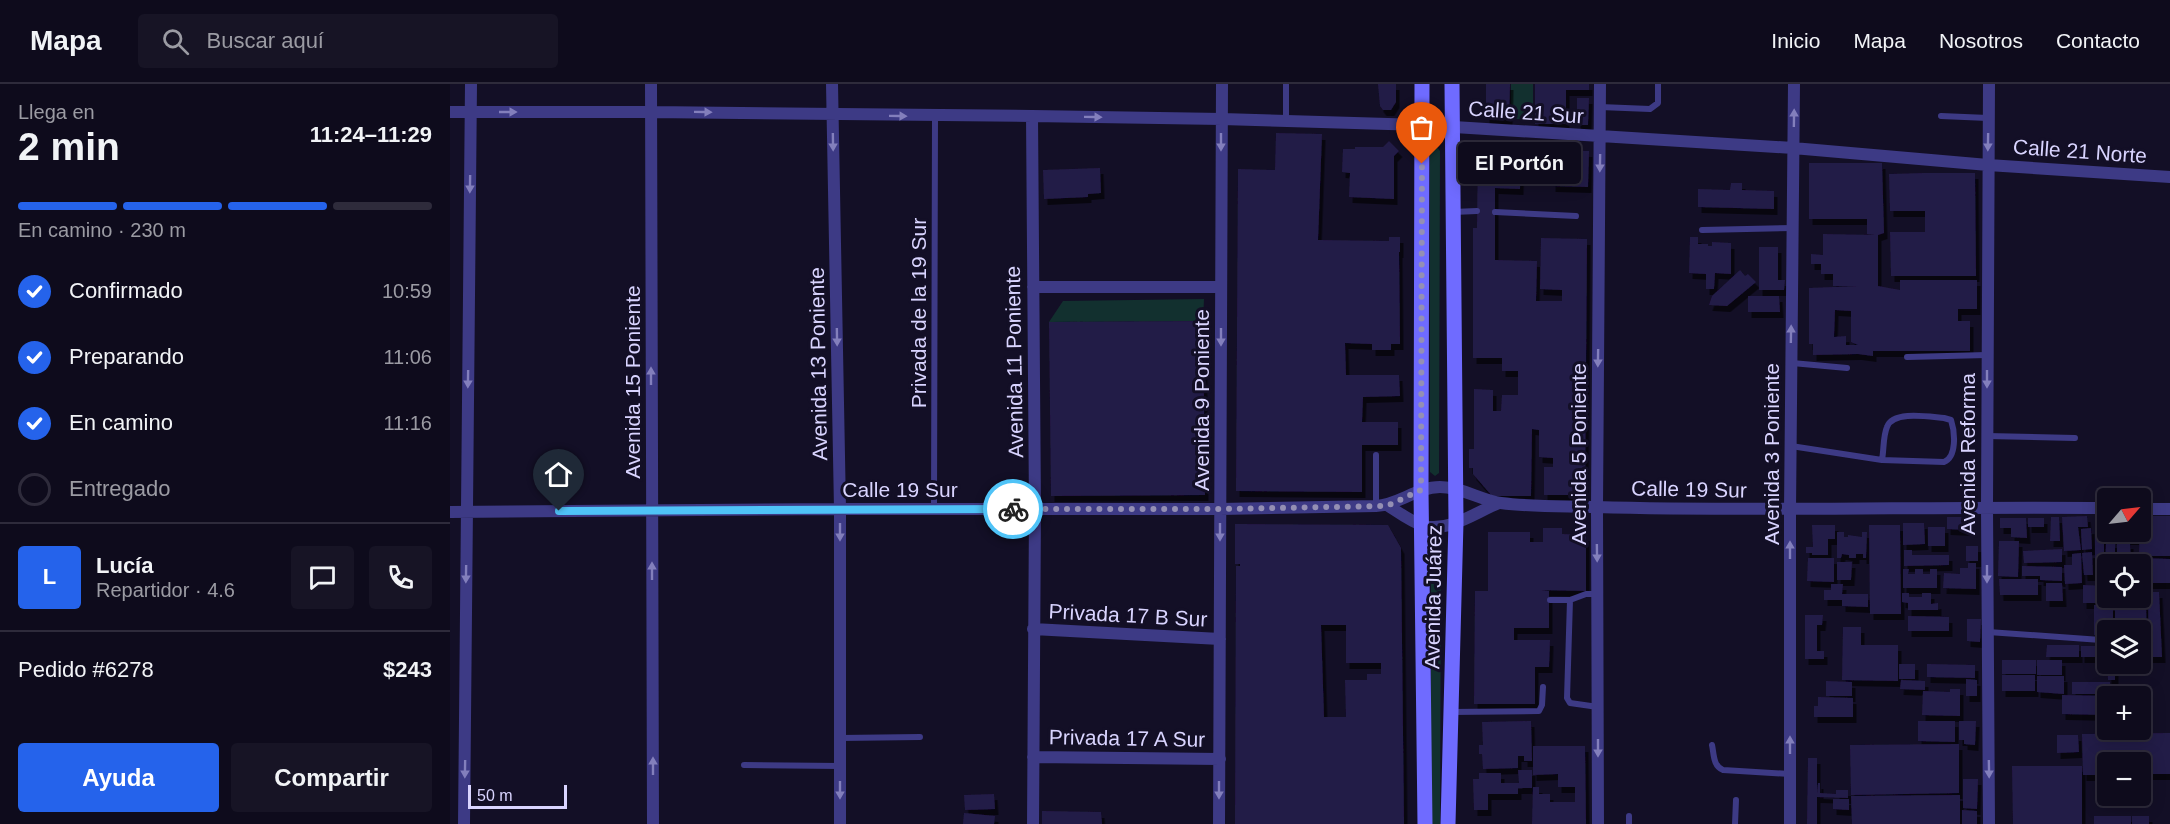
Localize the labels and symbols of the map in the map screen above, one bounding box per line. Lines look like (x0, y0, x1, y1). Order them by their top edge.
street label: Calle 21 Sur (1468, 96, 1584, 128)
pin (1396, 102, 1447, 164)
one-way arrow (499, 107, 518, 117)
one-way arrow (694, 108, 713, 117)
one-way arrow (1789, 108, 1799, 127)
one-way arrow (889, 111, 908, 120)
one-way arrow (1084, 112, 1103, 122)
one-way arrow (828, 133, 838, 152)
one-way arrow (1216, 133, 1226, 152)
one-way arrow (1983, 133, 1993, 152)
street label: Calle 21 Norte (2012, 135, 2148, 167)
callout: El Portón (1458, 143, 1581, 185)
one-way arrow (1595, 154, 1605, 173)
one-way arrow (465, 175, 475, 194)
street label: Privada de la 19 Sur (907, 218, 930, 408)
street label: Avenida 11 Poniente (1001, 266, 1027, 458)
street label: Avenida 13 Poniente (805, 267, 831, 461)
street label: Avenida 15 Poniente (621, 285, 644, 479)
street label: Avenida 9 Poniente (1190, 309, 1213, 491)
one-way arrow (1787, 324, 1796, 343)
one-way arrow (832, 328, 842, 347)
one-way arrow (1216, 328, 1226, 347)
one-way arrow (1593, 349, 1603, 368)
street label: Avenida 5 Poniente (1567, 363, 1590, 545)
street label: Avenida 3 Poniente (1760, 363, 1783, 545)
one-way arrow (647, 366, 656, 385)
one-way arrow (463, 370, 473, 389)
one-way arrow (1982, 370, 1992, 389)
street label: Avenida Reforma (1956, 373, 1979, 535)
pin (533, 449, 584, 511)
street label: Calle 19 Sur (1631, 476, 1747, 502)
street label: Calle 19 Sur (842, 478, 958, 501)
courier (983, 479, 1043, 539)
north arrow (2097, 488, 2151, 542)
one-way arrow (835, 523, 845, 542)
one-way arrow (1215, 523, 1225, 542)
street label: Avenida Juárez (1420, 525, 1446, 669)
one-way arrow (1785, 540, 1795, 559)
one-way arrow (1592, 544, 1602, 563)
one-way arrow (647, 561, 657, 580)
one-way arrow (461, 565, 471, 584)
one-way arrow (1982, 565, 1992, 584)
street label: Privada 17 B Sur (1048, 599, 1208, 631)
street label: Privada 17 A Sur (1049, 725, 1205, 751)
one-way arrow (1785, 735, 1795, 754)
one-way arrow (1593, 739, 1603, 758)
one-way arrow (648, 756, 658, 775)
one-way arrow (460, 760, 469, 779)
one-way arrow (1984, 760, 1994, 779)
one-way arrow (835, 781, 845, 800)
one-way arrow (1214, 781, 1224, 800)
scale bar (468, 782, 567, 810)

